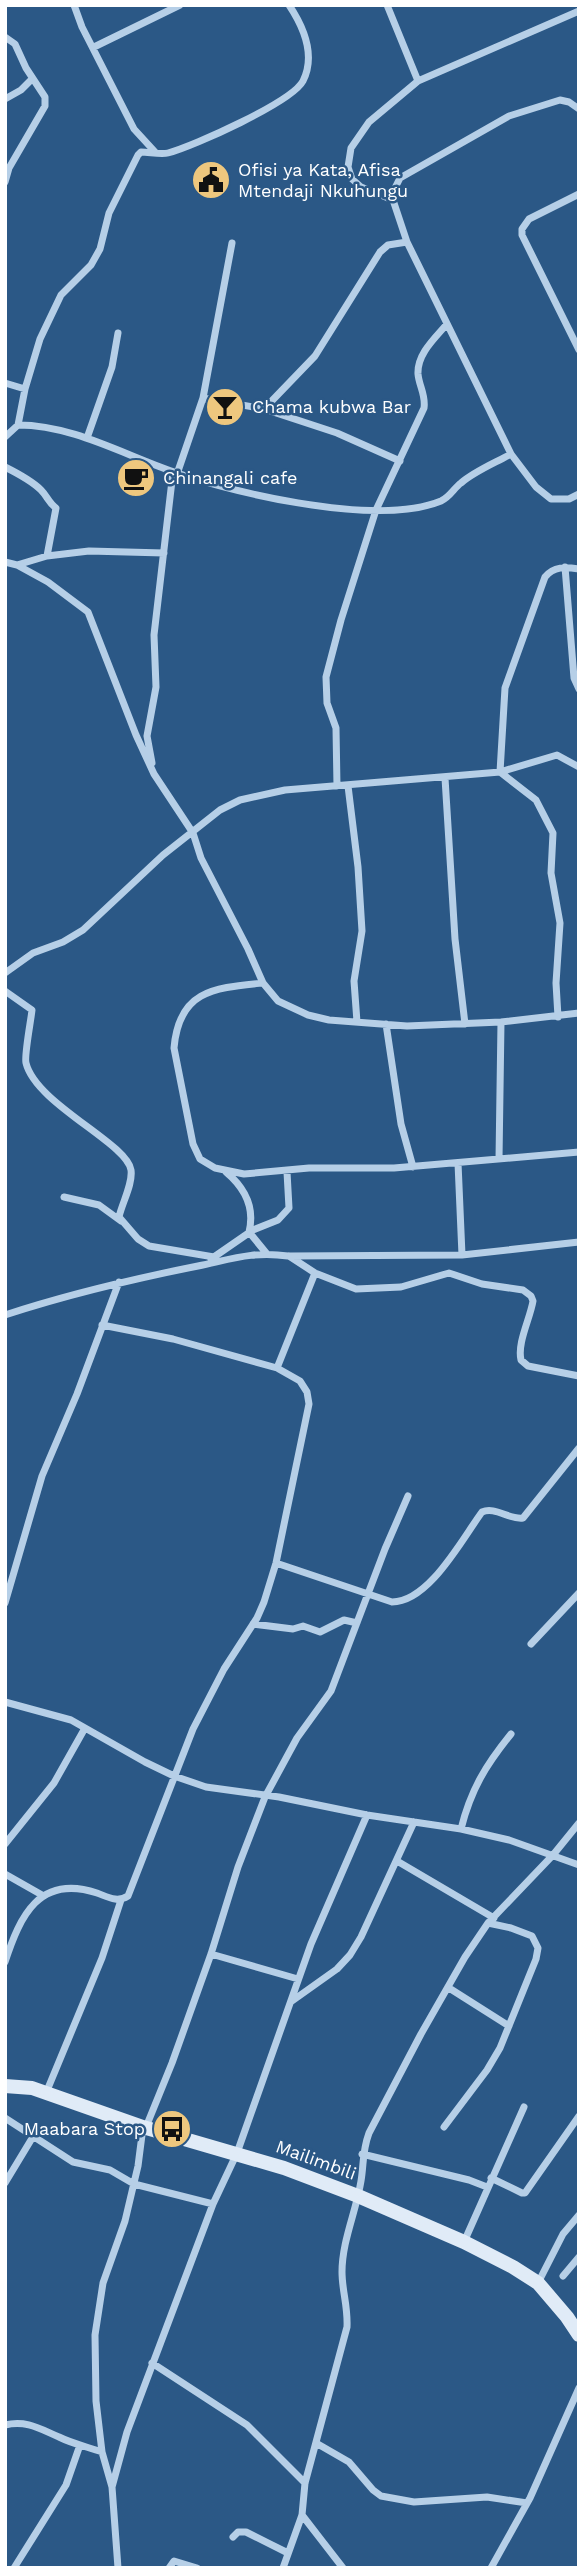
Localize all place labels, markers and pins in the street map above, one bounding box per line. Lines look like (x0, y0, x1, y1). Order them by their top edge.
public building icon: Ofisi ya Kata, Afisa Mtendaji Nkuhungu (190, 159, 232, 201)
place label: Ofisi ya Kata, Afisa Mtendaji Nkuhungu (238, 159, 408, 201)
bar icon: Chama kubwa Bar (204, 386, 246, 428)
place label: Chama kubwa Bar (252, 396, 411, 417)
cafe icon: Chinangali cafe (115, 457, 157, 499)
place label: Chinangali cafe (163, 467, 297, 488)
bus stop icon: Maabara Stop (151, 2108, 193, 2150)
place label: Maabara Stop (24, 2118, 145, 2139)

